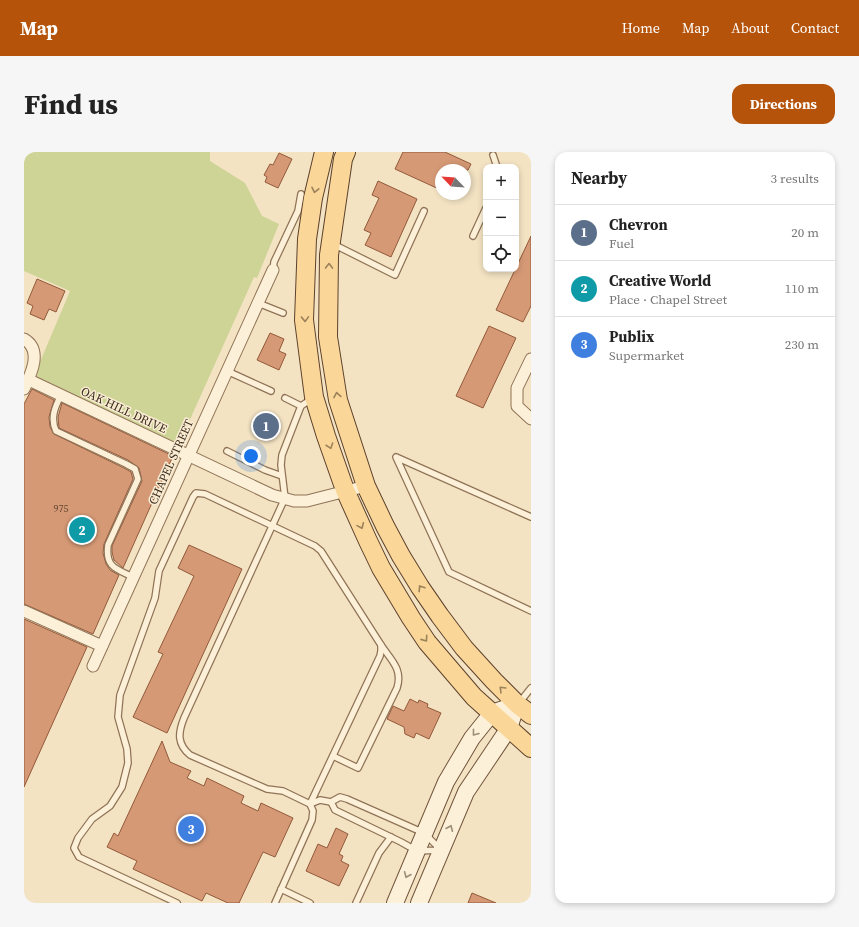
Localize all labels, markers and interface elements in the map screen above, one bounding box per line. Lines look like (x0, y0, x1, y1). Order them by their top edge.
text: Map (20, 15, 58, 41)
text: Home (622, 18, 660, 38)
text: Map (682, 18, 709, 38)
text: About (731, 18, 769, 38)
text: Contact (791, 18, 839, 38)
button: Directions (732, 84, 835, 124)
text: Find us (24, 85, 118, 123)
north arrow (435, 164, 471, 200)
map controls (483, 164, 519, 272)
button: + (483, 164, 519, 200)
text: Nearby (571, 166, 627, 190)
text: 3 results (771, 170, 819, 187)
one-way arrow (312, 187, 320, 193)
button: − (483, 200, 519, 236)
text: Chevron (609, 214, 668, 235)
text: 1 (580, 224, 588, 241)
text: 20 m (791, 224, 819, 241)
text: Fuel (609, 235, 634, 252)
button: locate (483, 236, 519, 272)
one-way arrow (325, 263, 333, 269)
text: Creative World (609, 270, 711, 291)
text: 2 (580, 280, 588, 297)
text: 110 m (785, 280, 819, 297)
text: Place · Chapel Street (609, 291, 727, 308)
one-way arrow (301, 316, 309, 322)
text: Publix (609, 326, 654, 347)
text: 3 (580, 336, 588, 353)
text: 230 m (785, 336, 819, 353)
text: Supermarket (609, 347, 684, 364)
street label: OAK HILL DRIVE (78, 383, 170, 437)
one-way arrow (333, 392, 342, 398)
pin: 1 (253, 411, 279, 441)
street label: CHAPEL STREET (145, 416, 197, 507)
one-way arrow (325, 443, 334, 450)
your location (241, 446, 261, 466)
house number: 975 (54, 502, 69, 515)
pin: 2 (69, 515, 95, 545)
one-way arrow (356, 521, 364, 529)
one-way arrow (418, 585, 426, 592)
one-way arrow (420, 634, 427, 641)
one-way arrow (499, 687, 507, 694)
one-way arrow (473, 729, 480, 736)
pin: 3 (178, 814, 204, 844)
one-way arrow (446, 825, 454, 832)
one-way arrow (403, 872, 411, 879)

